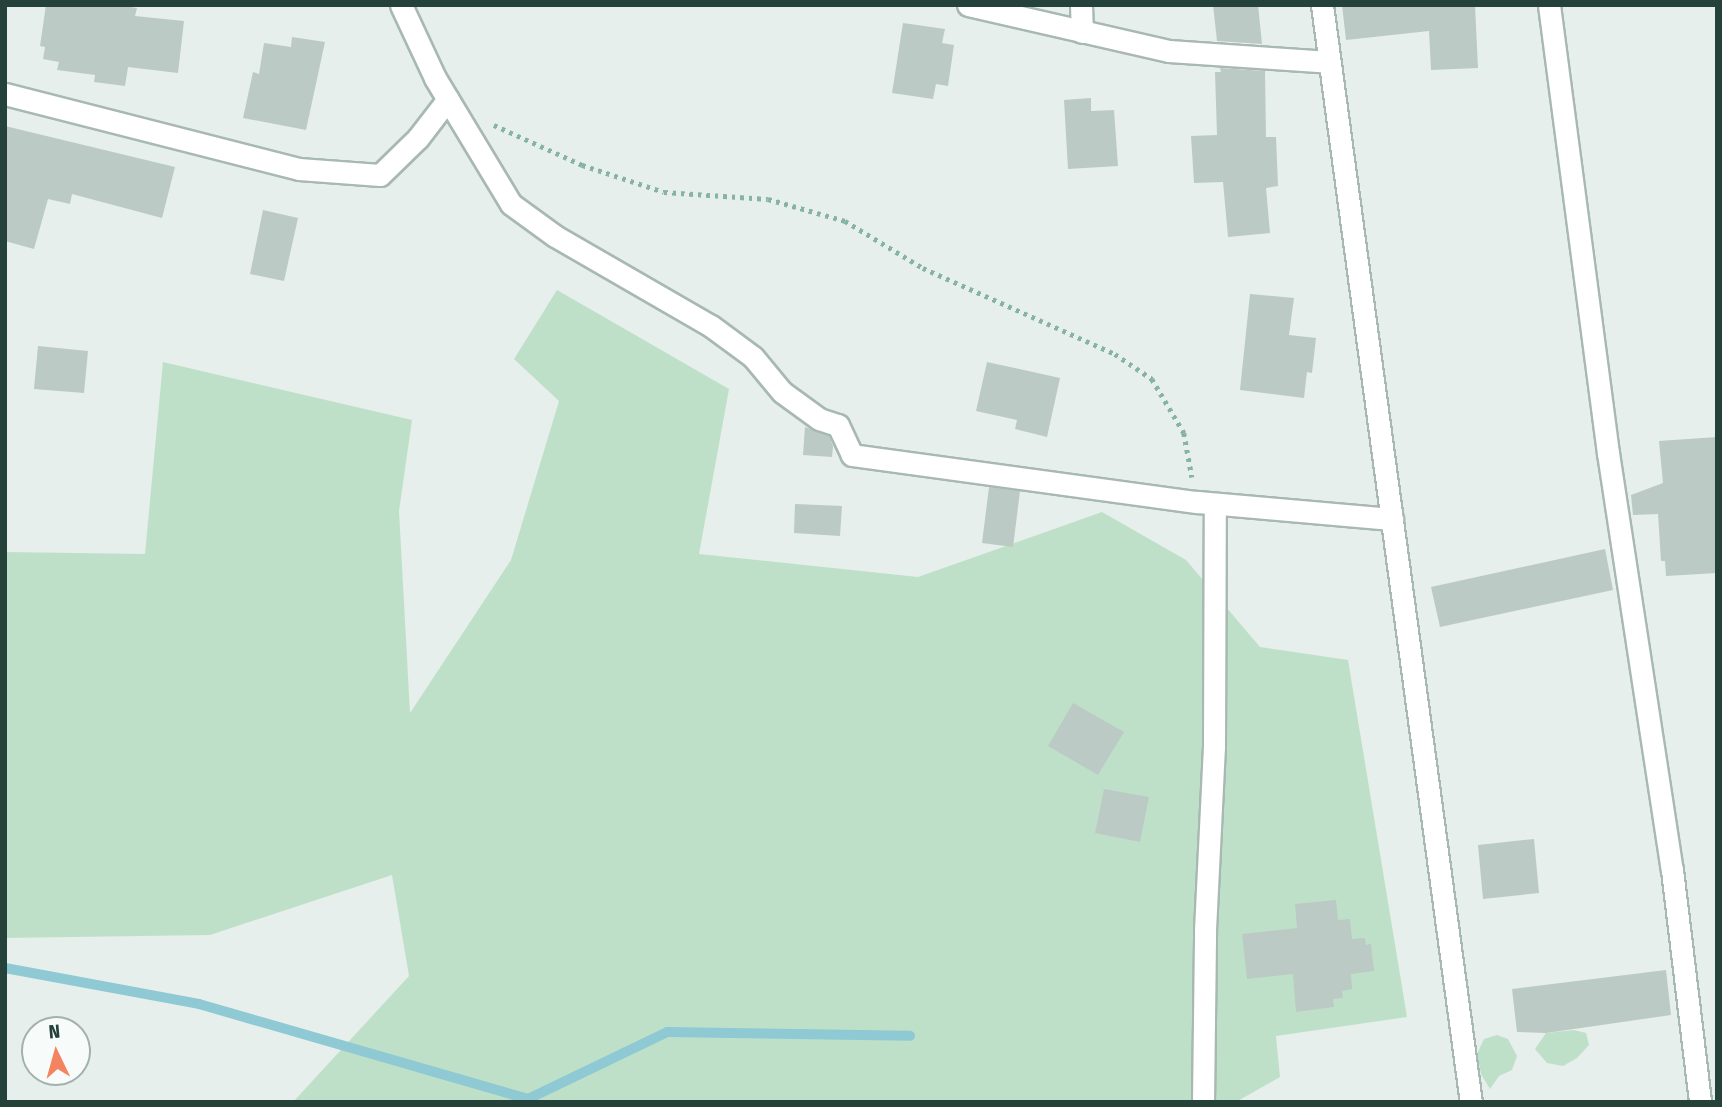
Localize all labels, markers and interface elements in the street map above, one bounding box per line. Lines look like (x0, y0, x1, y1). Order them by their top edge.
north arrow (21, 1016, 91, 1086)
text: N (48, 1020, 61, 1044)

